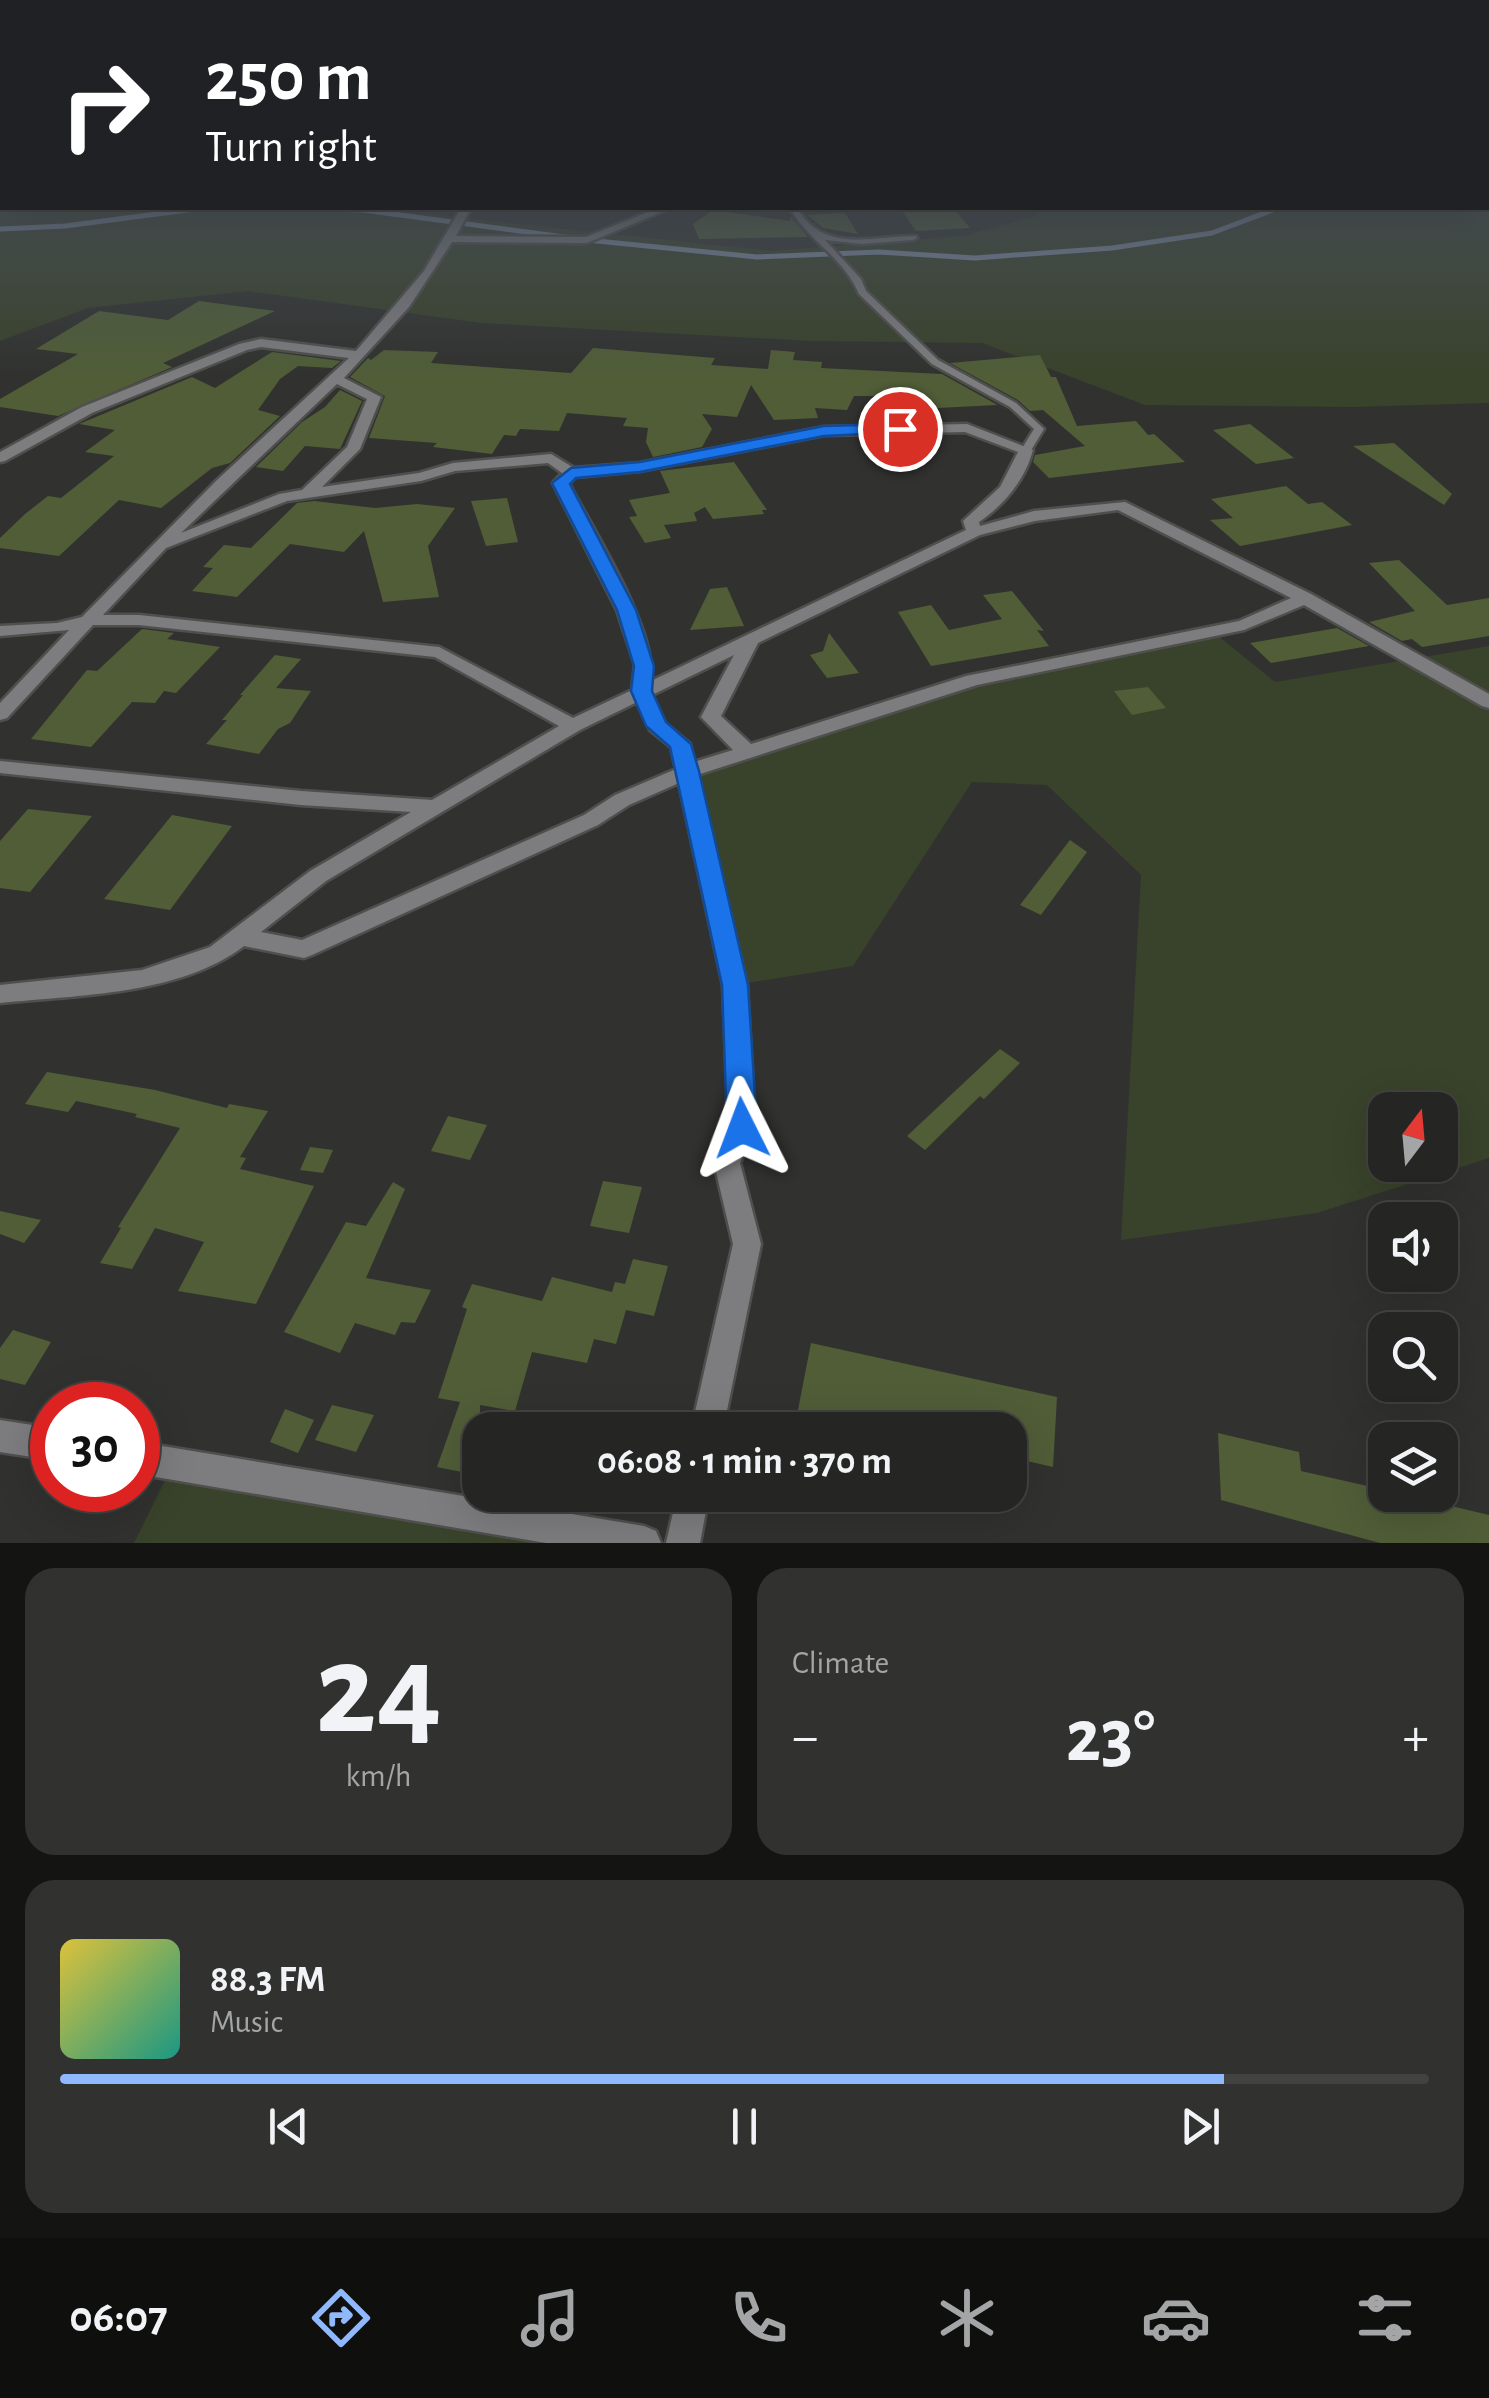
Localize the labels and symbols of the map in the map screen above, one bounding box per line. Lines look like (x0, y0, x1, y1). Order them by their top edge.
pin (858, 387, 943, 472)
position arrow (690, 1076, 794, 1180)
north arrow (1368, 1092, 1458, 1182)
speed limit sign: 30 (30, 1382, 160, 1512)

